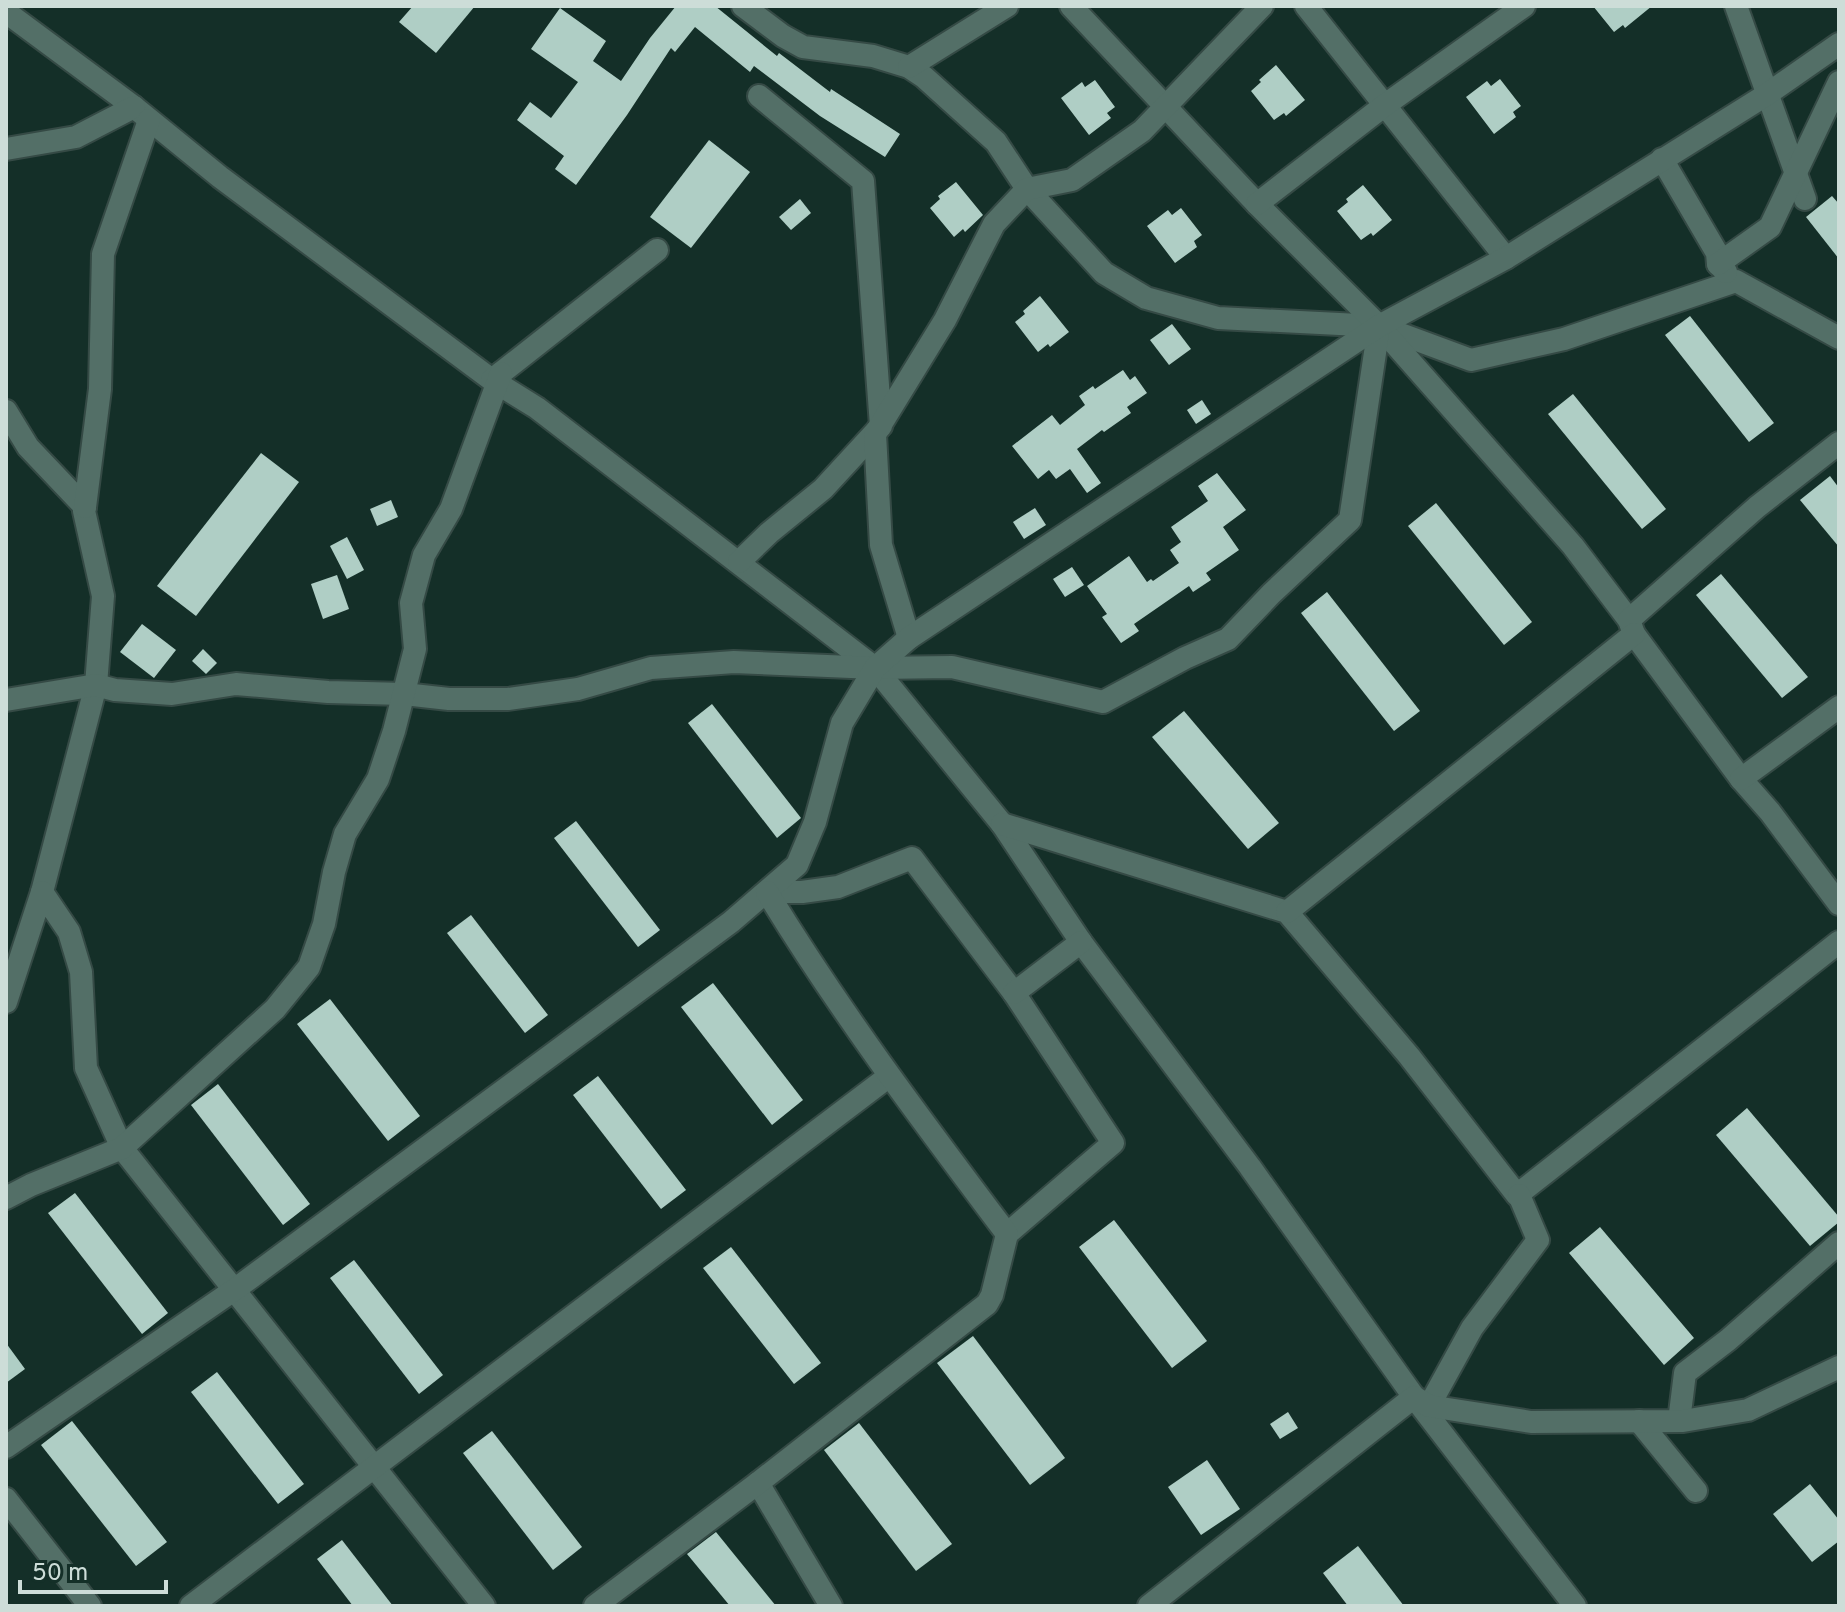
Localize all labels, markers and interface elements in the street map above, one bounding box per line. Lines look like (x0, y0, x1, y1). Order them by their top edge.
scale bar (20, 1544, 166, 1594)
text: 50 m (32, 1559, 88, 1589)

